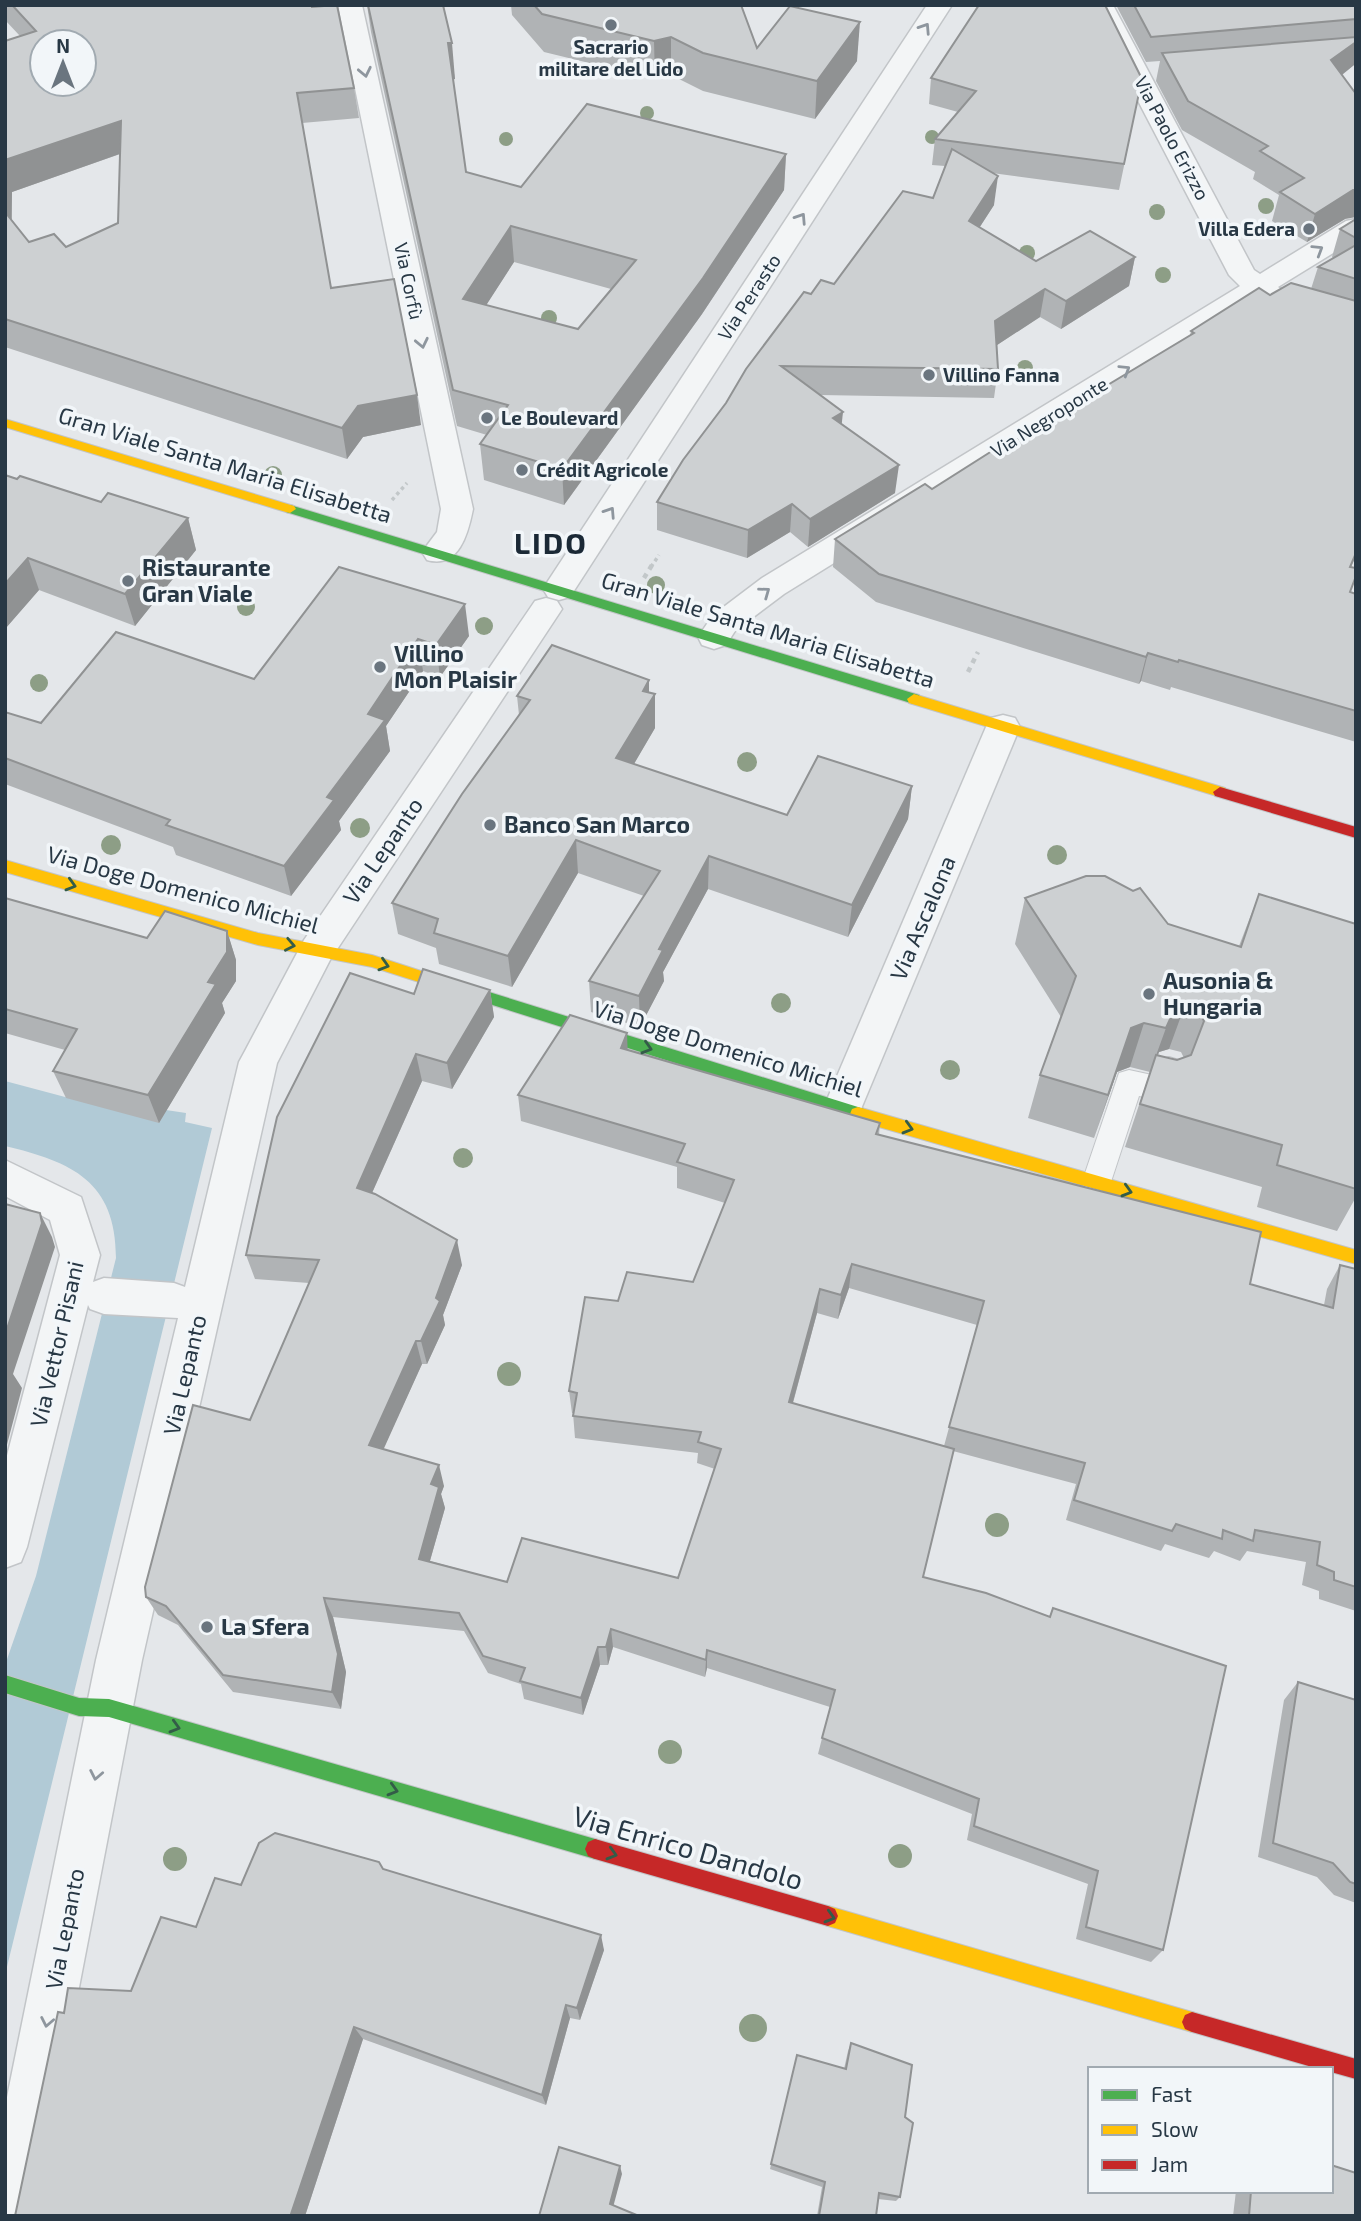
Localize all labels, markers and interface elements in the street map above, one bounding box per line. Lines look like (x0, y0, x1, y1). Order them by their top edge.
marker: Sacrario militare del Lido (603, 17, 619, 33)
one-way arrow (917, 22, 930, 35)
north arrow (28, 28, 98, 98)
text: N (56, 34, 70, 57)
place label: Sacrario militare del Lido (539, 35, 683, 80)
one-way arrow (356, 66, 371, 78)
street label: Via Paolo Erizzo (1130, 72, 1215, 204)
one-way arrow (792, 213, 805, 226)
place label: Villa Edera (1198, 217, 1295, 240)
marker: Villa Edera (1301, 221, 1317, 237)
street label: Via Corfù (390, 240, 429, 322)
one-way arrow (1311, 245, 1324, 258)
street label: Via Perasto (712, 249, 785, 344)
one-way arrow (414, 336, 428, 348)
place label: Villino Fanna (943, 363, 1060, 386)
one-way arrow (1117, 366, 1130, 379)
marker: Villino Fanna (921, 367, 937, 383)
street label: Via Negroponte (986, 371, 1111, 462)
street label: Gran Viale Santa Maria Elisabetta (55, 400, 395, 528)
place label: Le Boulevard (501, 406, 618, 429)
marker: Le Boulevard (479, 410, 495, 426)
place label: Crédit Agricole (536, 458, 669, 481)
marker: Crédit Agricole (514, 462, 530, 478)
one-way arrow (601, 506, 614, 519)
district label: LIDO (514, 524, 588, 560)
place label: Ristaurante Gran Viale (142, 553, 271, 607)
street label: Gran Viale Santa Maria Elisabetta (598, 565, 938, 693)
marker: Ristaurante Gran Viale (120, 573, 136, 589)
one-way arrow (757, 588, 770, 601)
place label: Villino Mon Plaisir (394, 639, 517, 693)
marker: Villino Mon Plaisir (372, 659, 388, 675)
street label: Via Lepanto (336, 792, 428, 909)
place label: Banco San Marco (504, 810, 690, 838)
marker: Banco San Marco (482, 817, 498, 833)
street label: Via Doge Domenico Michiel (44, 839, 323, 939)
street label: Via Ascalona (883, 851, 961, 984)
one-way arrow (65, 876, 77, 891)
one-way arrow (284, 937, 296, 952)
one-way arrow (377, 957, 389, 971)
place label: Ausonia & Hungaria (1163, 966, 1273, 1020)
marker: Ausonia & Hungaria (1141, 986, 1157, 1002)
street label: Via Doge Domenico Michiel (590, 994, 867, 1102)
one-way arrow (641, 1039, 653, 1054)
one-way arrow (902, 1119, 914, 1134)
one-way arrow (1120, 1182, 1132, 1197)
street label: Via Vettor Pisani (23, 1258, 89, 1430)
street label: Via Lepanto (157, 1312, 211, 1438)
place label: La Sfera (221, 1612, 310, 1640)
marker: La Sfera (199, 1619, 215, 1635)
one-way arrow (169, 1719, 181, 1734)
one-way arrow (89, 1769, 104, 1781)
one-way arrow (387, 1782, 399, 1797)
street label: Via Enrico Dandolo (569, 1798, 807, 1896)
one-way arrow (606, 1845, 618, 1860)
street label: Via Lepanto (39, 1866, 89, 1992)
one-way arrow (824, 1908, 836, 1923)
one-way arrow (40, 2016, 55, 2028)
legend (1088, 2067, 1333, 2193)
text: Fast (1151, 2081, 1192, 2106)
text: Slow (1151, 2116, 1198, 2141)
text: Jam (1151, 2151, 1188, 2176)

